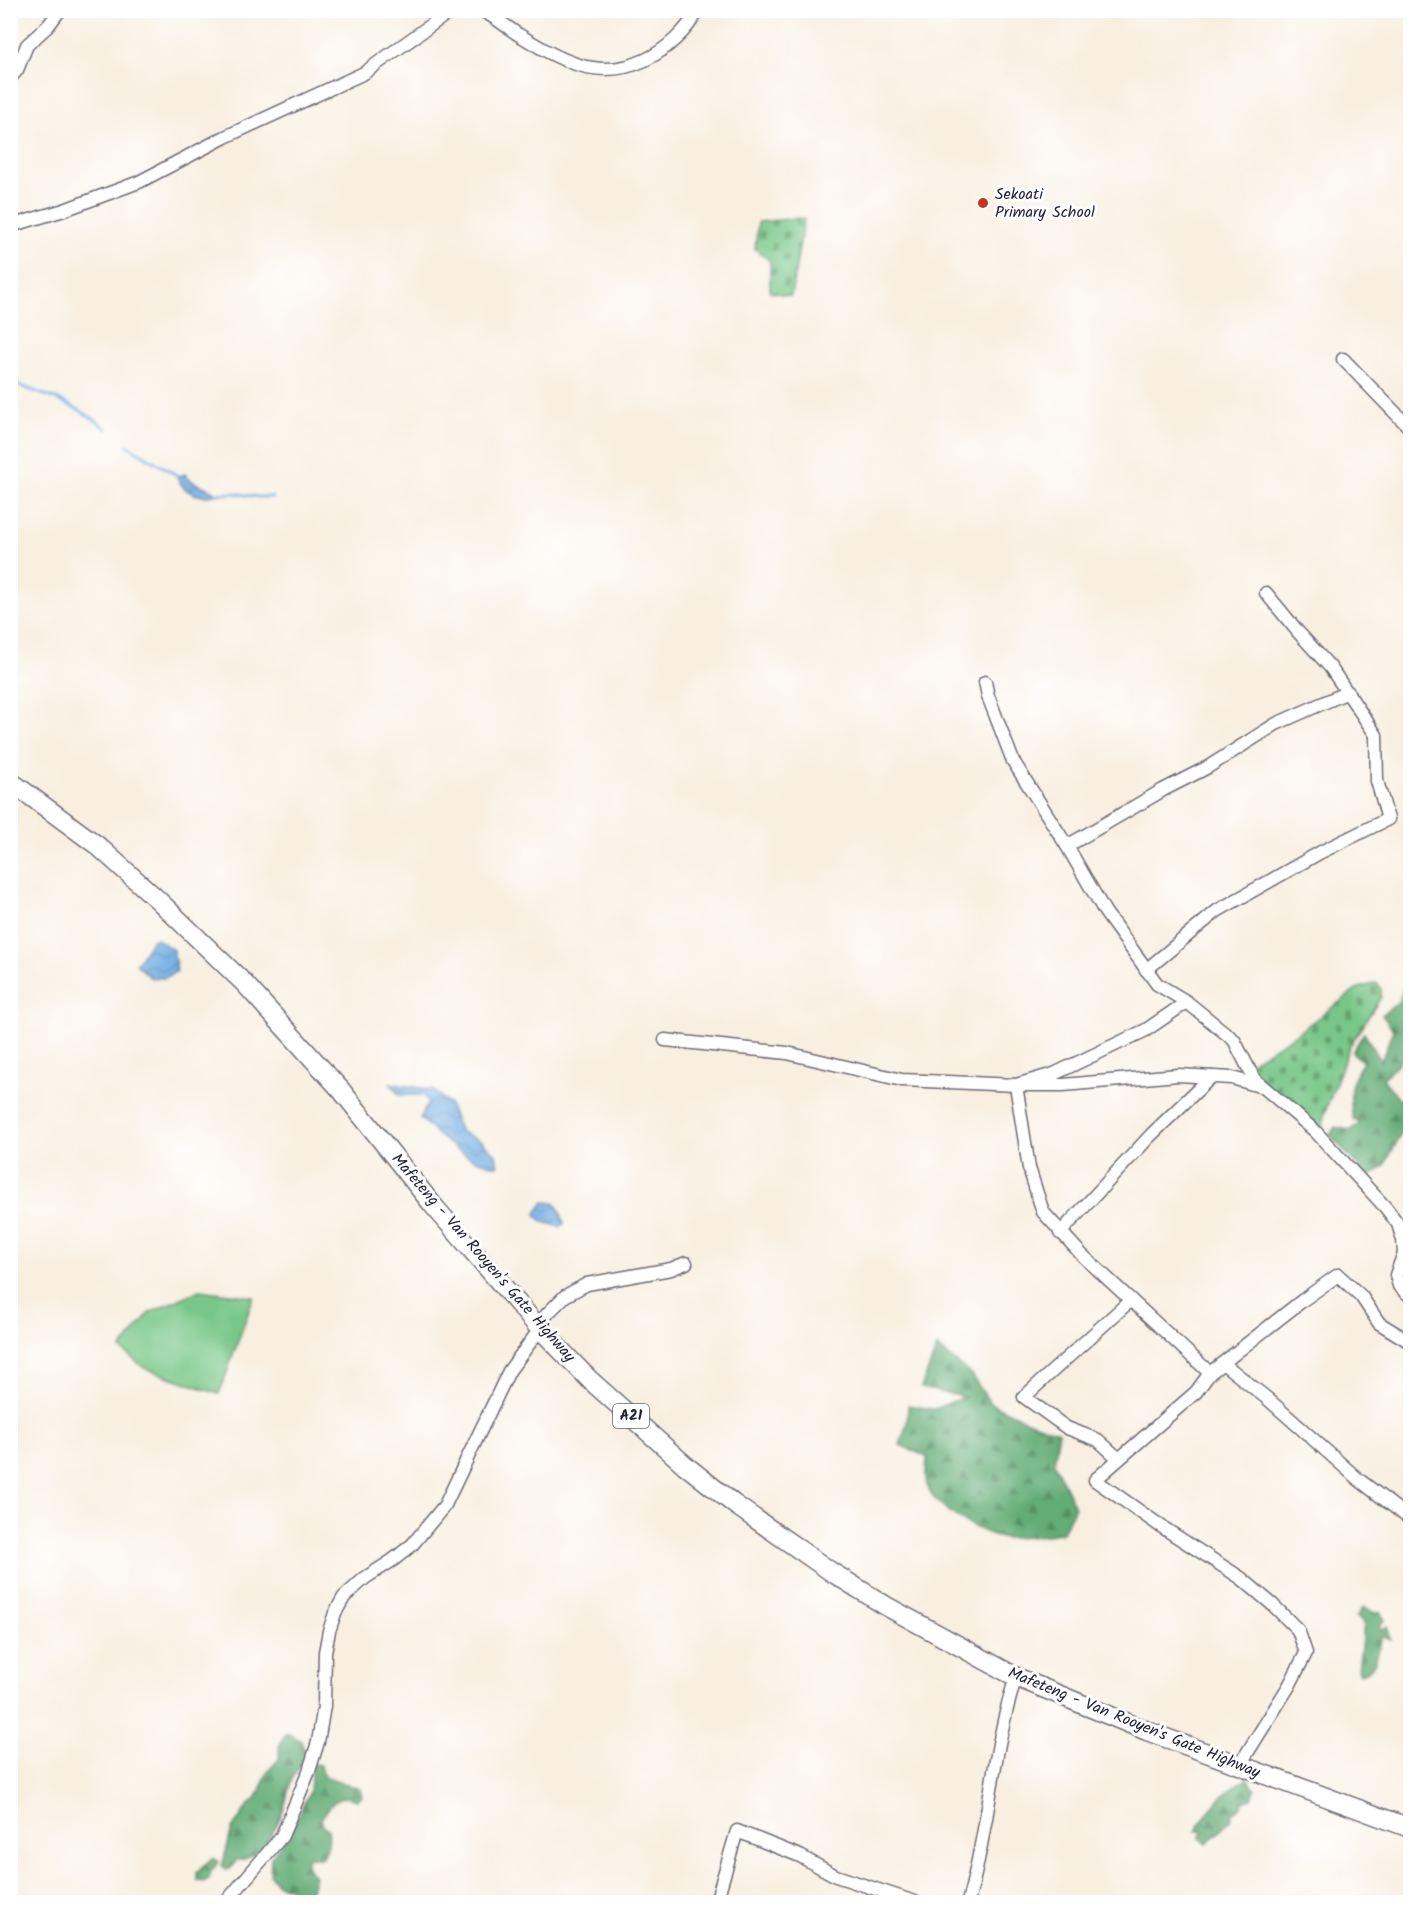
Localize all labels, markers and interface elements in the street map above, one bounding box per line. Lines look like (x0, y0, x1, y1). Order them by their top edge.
place label: Sekoati Primary School (995, 182, 1095, 225)
marker: Sekoati Primary School (976, 196, 990, 210)
street label: Mafeteng - Van Rooyen's Gate Highway (385, 1148, 581, 1369)
road number: A21 (613, 1404, 649, 1428)
street label: Mafeteng - Van Rooyen's Gate Highway (1004, 1661, 1264, 1785)

